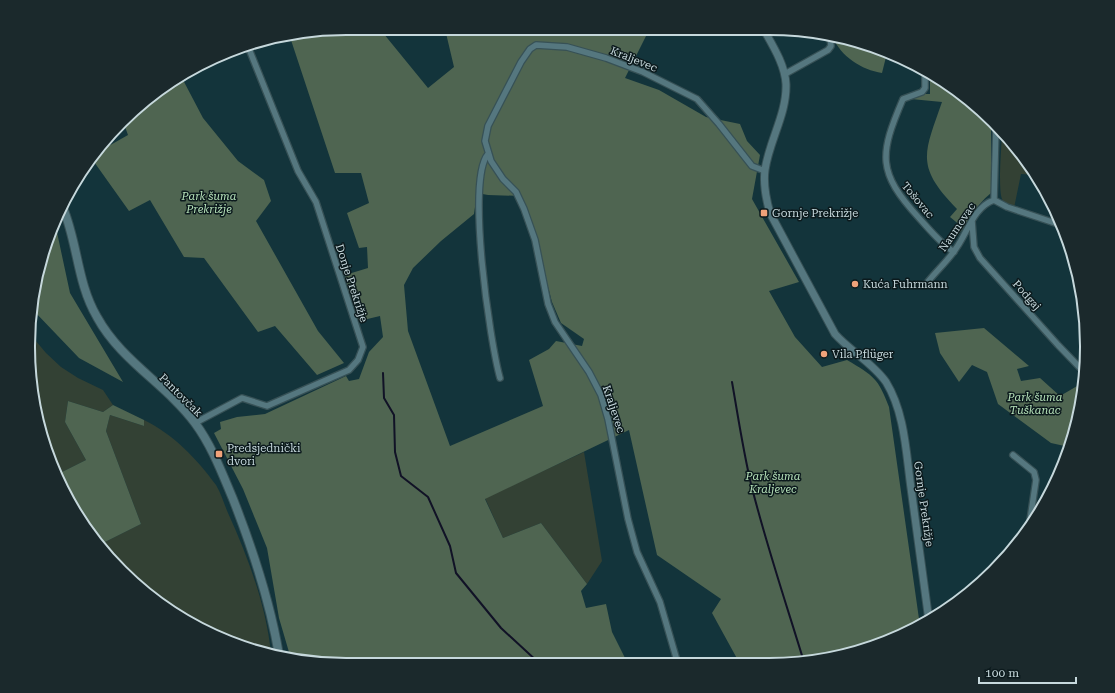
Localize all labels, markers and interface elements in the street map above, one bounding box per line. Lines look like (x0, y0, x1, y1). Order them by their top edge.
street label: Kraljevec (608, 44, 659, 75)
street label: Tošovac (899, 180, 937, 221)
park label: Park šuma Prekrižje (181, 190, 237, 216)
street label: Naumovac (936, 200, 978, 254)
place label: Gornje Prekrižje (772, 207, 858, 220)
marker: Gornje Prekrižje (759, 208, 769, 218)
street label: Donje Prekrižje (333, 242, 370, 324)
place label: Kuća Fuhrmann (863, 278, 948, 291)
street label: Podgaj (1010, 278, 1043, 313)
marker: Kuća Fuhrmann (850, 279, 860, 289)
place label: Vila Pflüger (832, 348, 894, 361)
marker: Vila Pflüger (819, 349, 829, 359)
street label: Pantovčak (156, 371, 205, 420)
street label: Kraljevec (600, 384, 627, 435)
park label: Park šuma Tuškanac (1007, 391, 1063, 417)
place label: Predsjednički dvori (227, 442, 301, 468)
marker: Predsjednički dvori (214, 449, 224, 459)
street label: Gornje Prekrižje (911, 460, 936, 548)
park label: Park šuma Kraljevec (745, 470, 801, 496)
scale bar (979, 659, 1076, 685)
text: 100 m (985, 666, 1019, 680)

